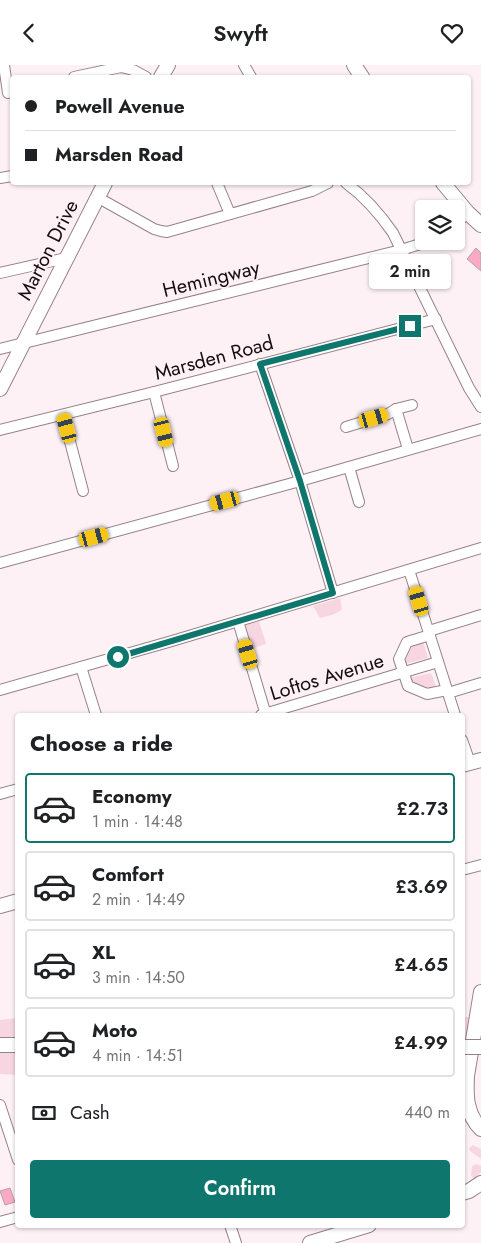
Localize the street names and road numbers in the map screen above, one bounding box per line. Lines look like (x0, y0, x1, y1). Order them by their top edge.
street label: Marton Drive (10, 195, 86, 305)
street label: Hemingway (159, 253, 263, 305)
street label: Marsden Road (151, 328, 277, 388)
street label: Loftos Avenue (266, 646, 388, 708)

